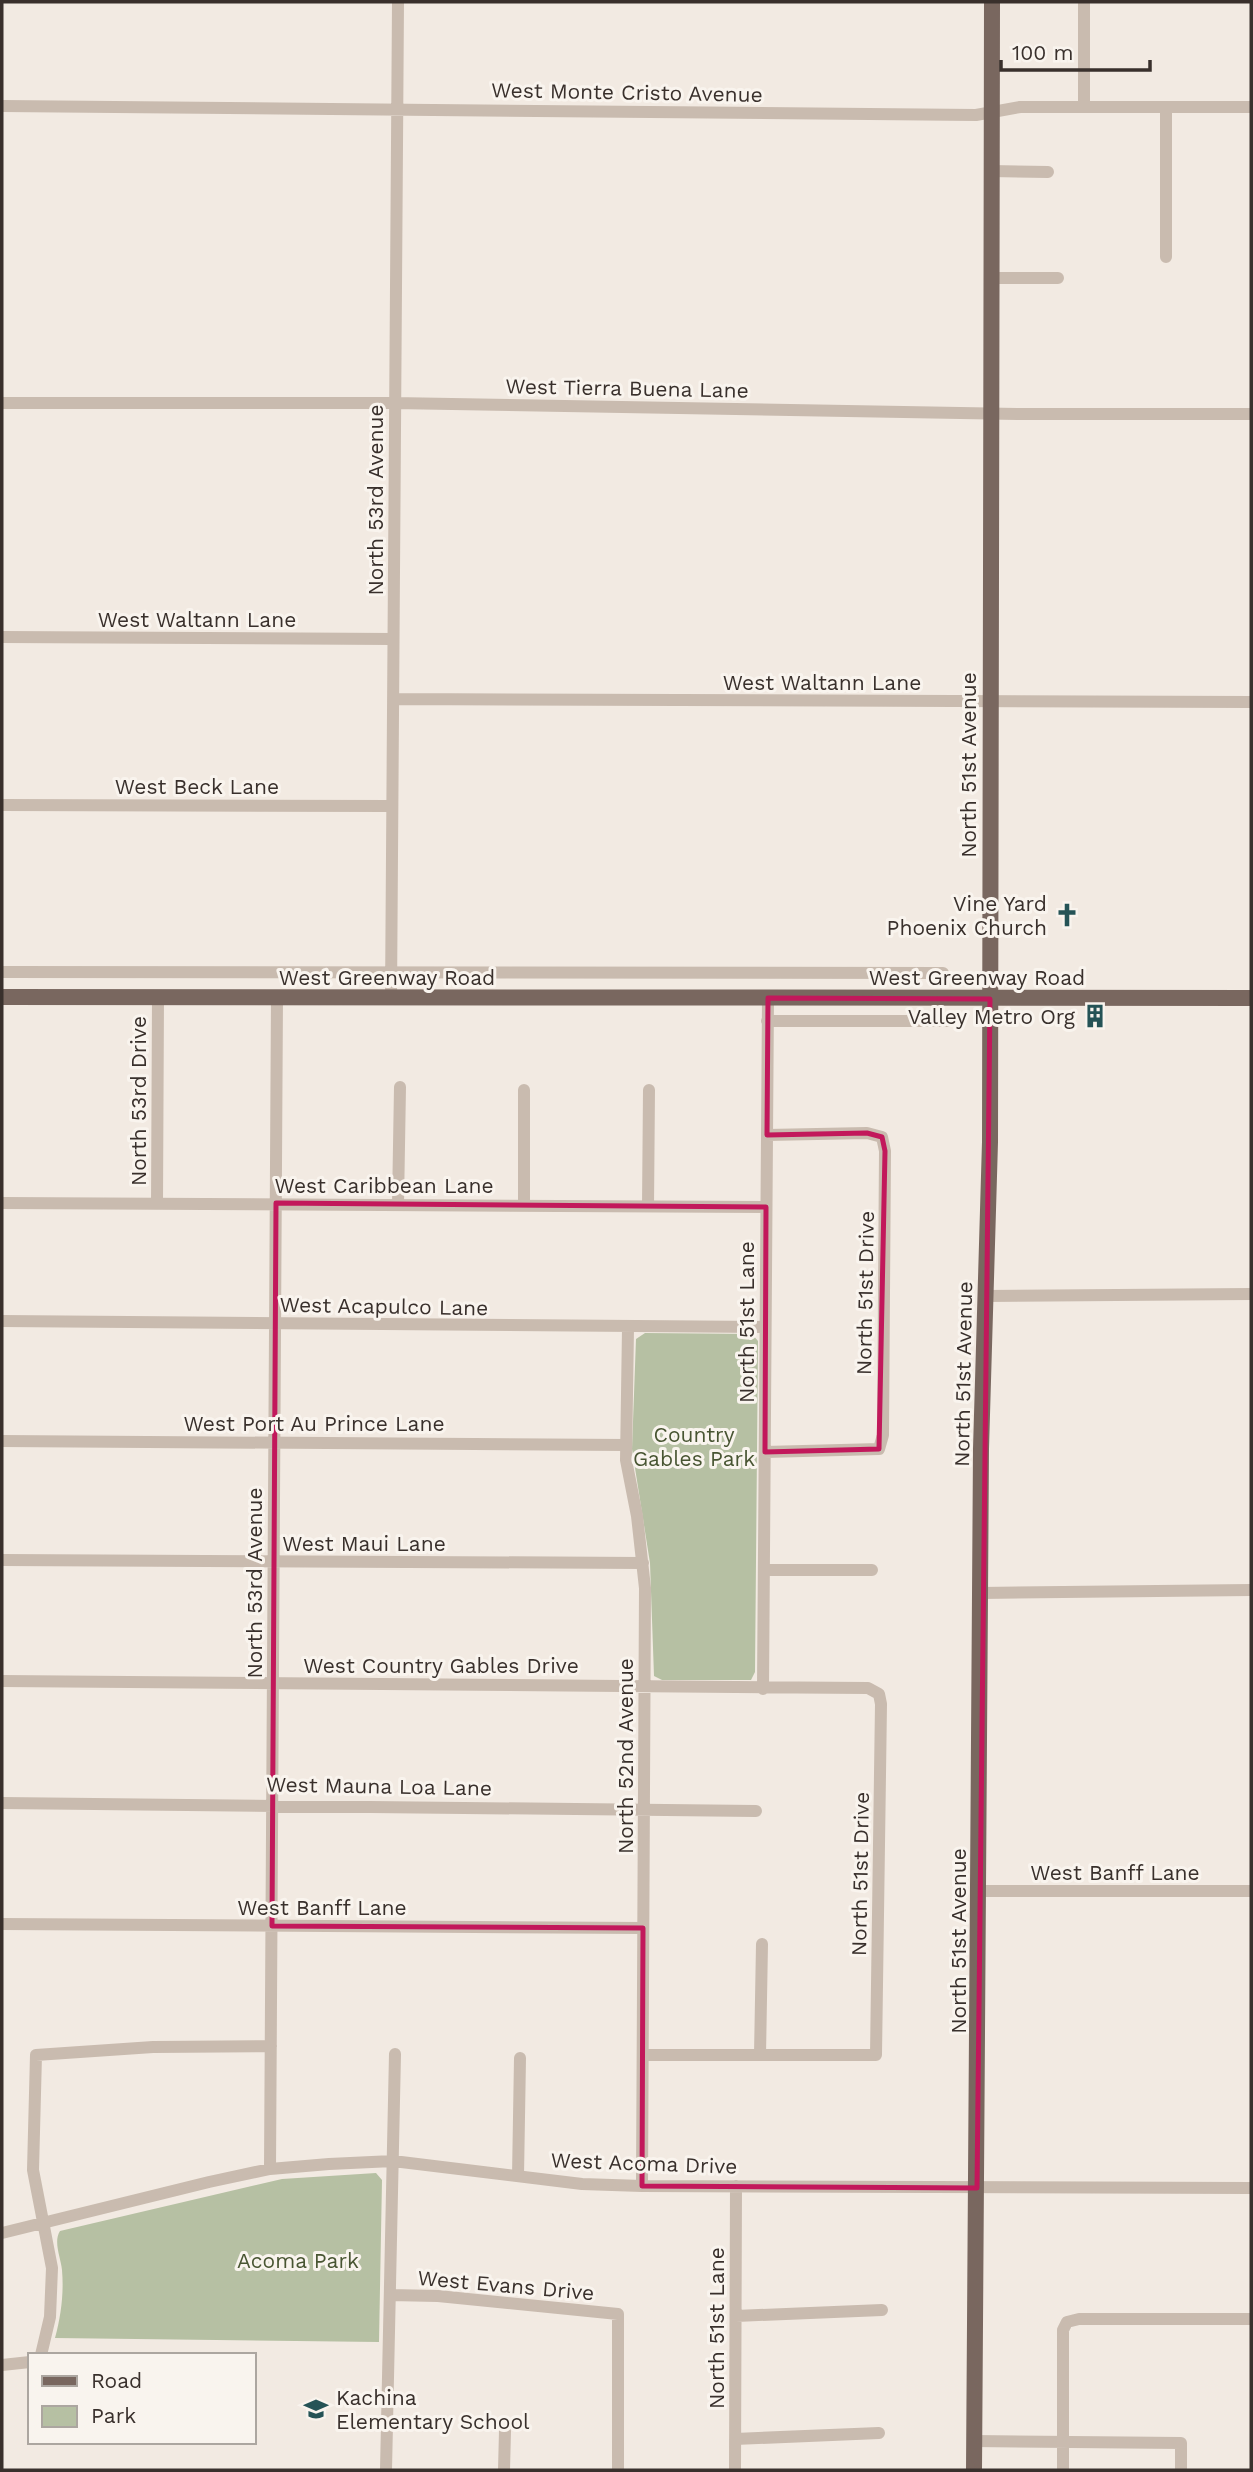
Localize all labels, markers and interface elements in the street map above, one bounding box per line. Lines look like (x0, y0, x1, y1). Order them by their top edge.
scale bar (1001, 28, 1150, 72)
text: 100 m (1012, 40, 1074, 65)
street label: West Monte Cristo Avenue (491, 77, 763, 107)
street label: West Tierra Buena Lane (505, 373, 749, 403)
street label: North 53rd Avenue (363, 404, 388, 596)
street label: West Waltann Lane (98, 607, 296, 632)
street label: West Waltann Lane (723, 670, 921, 695)
street label: North 51st Avenue (956, 672, 981, 858)
street label: West Beck Lane (115, 774, 279, 799)
place label: Vine Yard Phoenix Church (887, 891, 1047, 940)
church icon: Vine Yard Phoenix Church (1053, 901, 1081, 929)
street label: West Greenway Road (279, 965, 495, 990)
street label: West Greenway Road (869, 965, 1085, 990)
building icon: Valley Metro Org (1081, 1002, 1109, 1030)
place label: Valley Metro Org (908, 1004, 1076, 1029)
street label: North 53rd Drive (126, 1016, 151, 1186)
street label: West Caribbean Lane (274, 1173, 494, 1198)
street label: North 51st Drive (851, 1211, 879, 1375)
street label: North 51st Lane (734, 1241, 759, 1403)
street label: North 51st Avenue (949, 1281, 977, 1467)
street label: West Acapulco Lane (279, 1292, 489, 1320)
street label: West Port Au Prince Lane (183, 1411, 445, 1436)
park label: Country Gables Park (633, 1422, 755, 1471)
street label: North 53rd Avenue (242, 1487, 267, 1679)
street label: West Maui Lane (282, 1531, 446, 1556)
street label: West Country Gables Drive (303, 1653, 579, 1678)
street label: North 52nd Avenue (613, 1658, 638, 1854)
street label: West Mauna Loa Lane (266, 1772, 492, 1800)
street label: North 51st Drive (846, 1792, 874, 1956)
street label: North 51st Avenue (946, 1848, 971, 2034)
street label: West Banff Lane (1030, 1860, 1200, 1885)
street label: West Banff Lane (237, 1895, 407, 1920)
street label: West Acoma Drive (550, 2147, 738, 2179)
street label: North 51st Lane (704, 2247, 729, 2409)
park label: Acoma Park (237, 2248, 359, 2273)
street label: West Evans Drive (417, 2265, 595, 2305)
legend (28, 2353, 256, 2444)
text: Road (91, 2368, 142, 2393)
place label: Kachina Elementary School (336, 2385, 530, 2434)
school or university icon: Kachina Elementary School (302, 2395, 330, 2423)
text: Park (91, 2403, 136, 2428)

